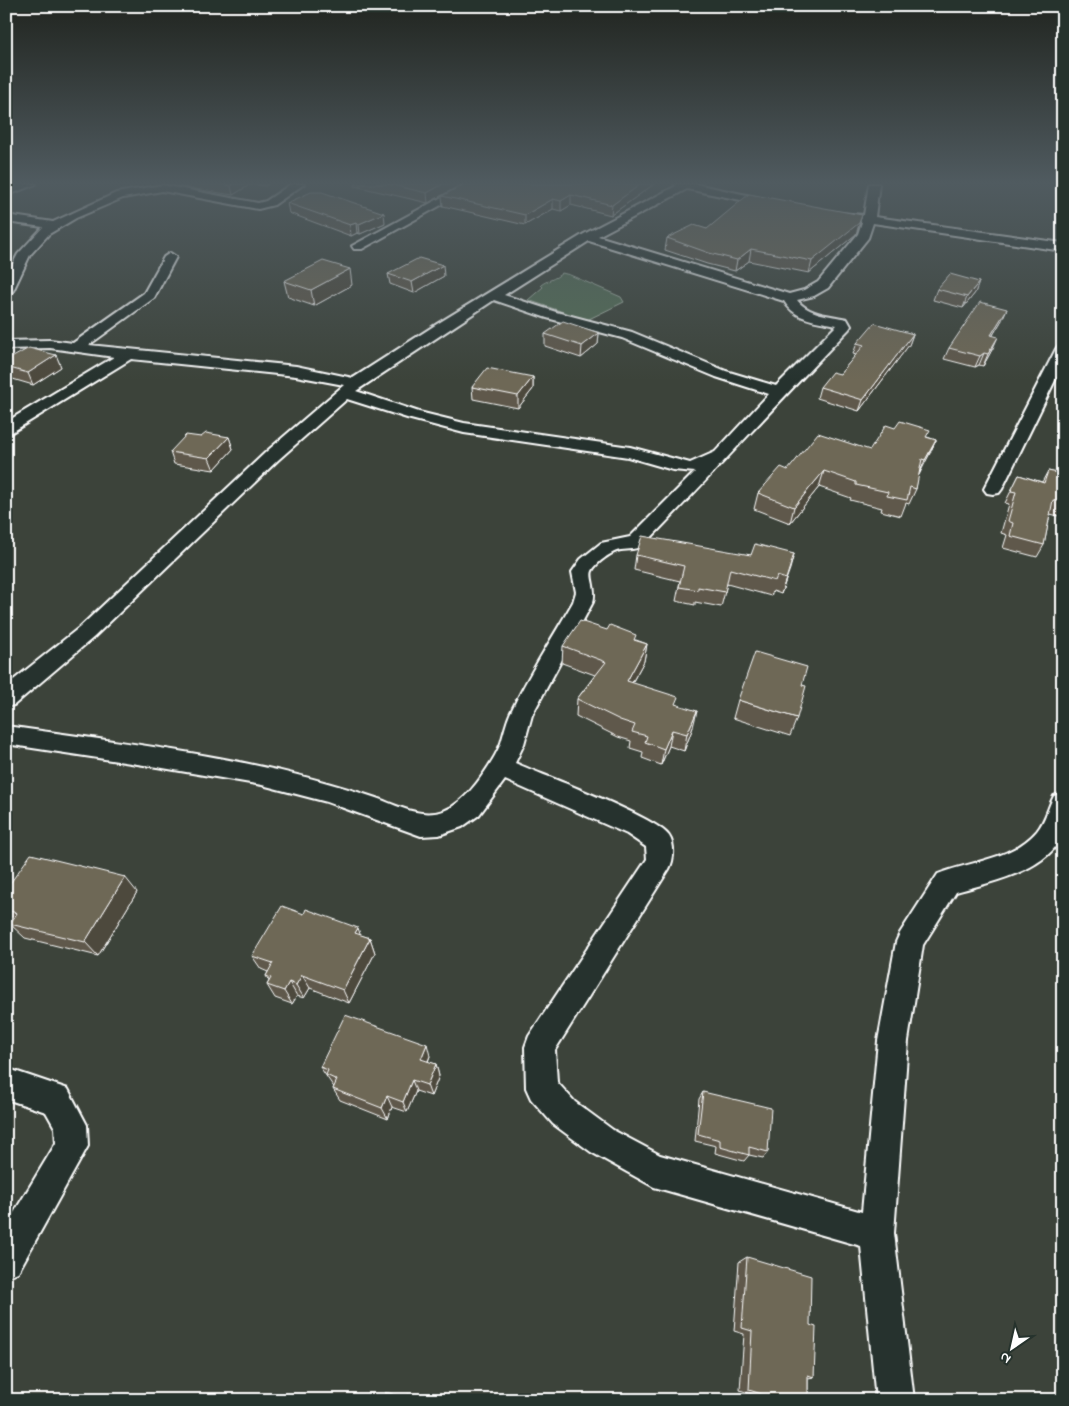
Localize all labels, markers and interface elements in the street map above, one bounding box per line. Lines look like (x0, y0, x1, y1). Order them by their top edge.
north arrow (986, 1324, 1036, 1374)
text: N (996, 1346, 1015, 1369)

